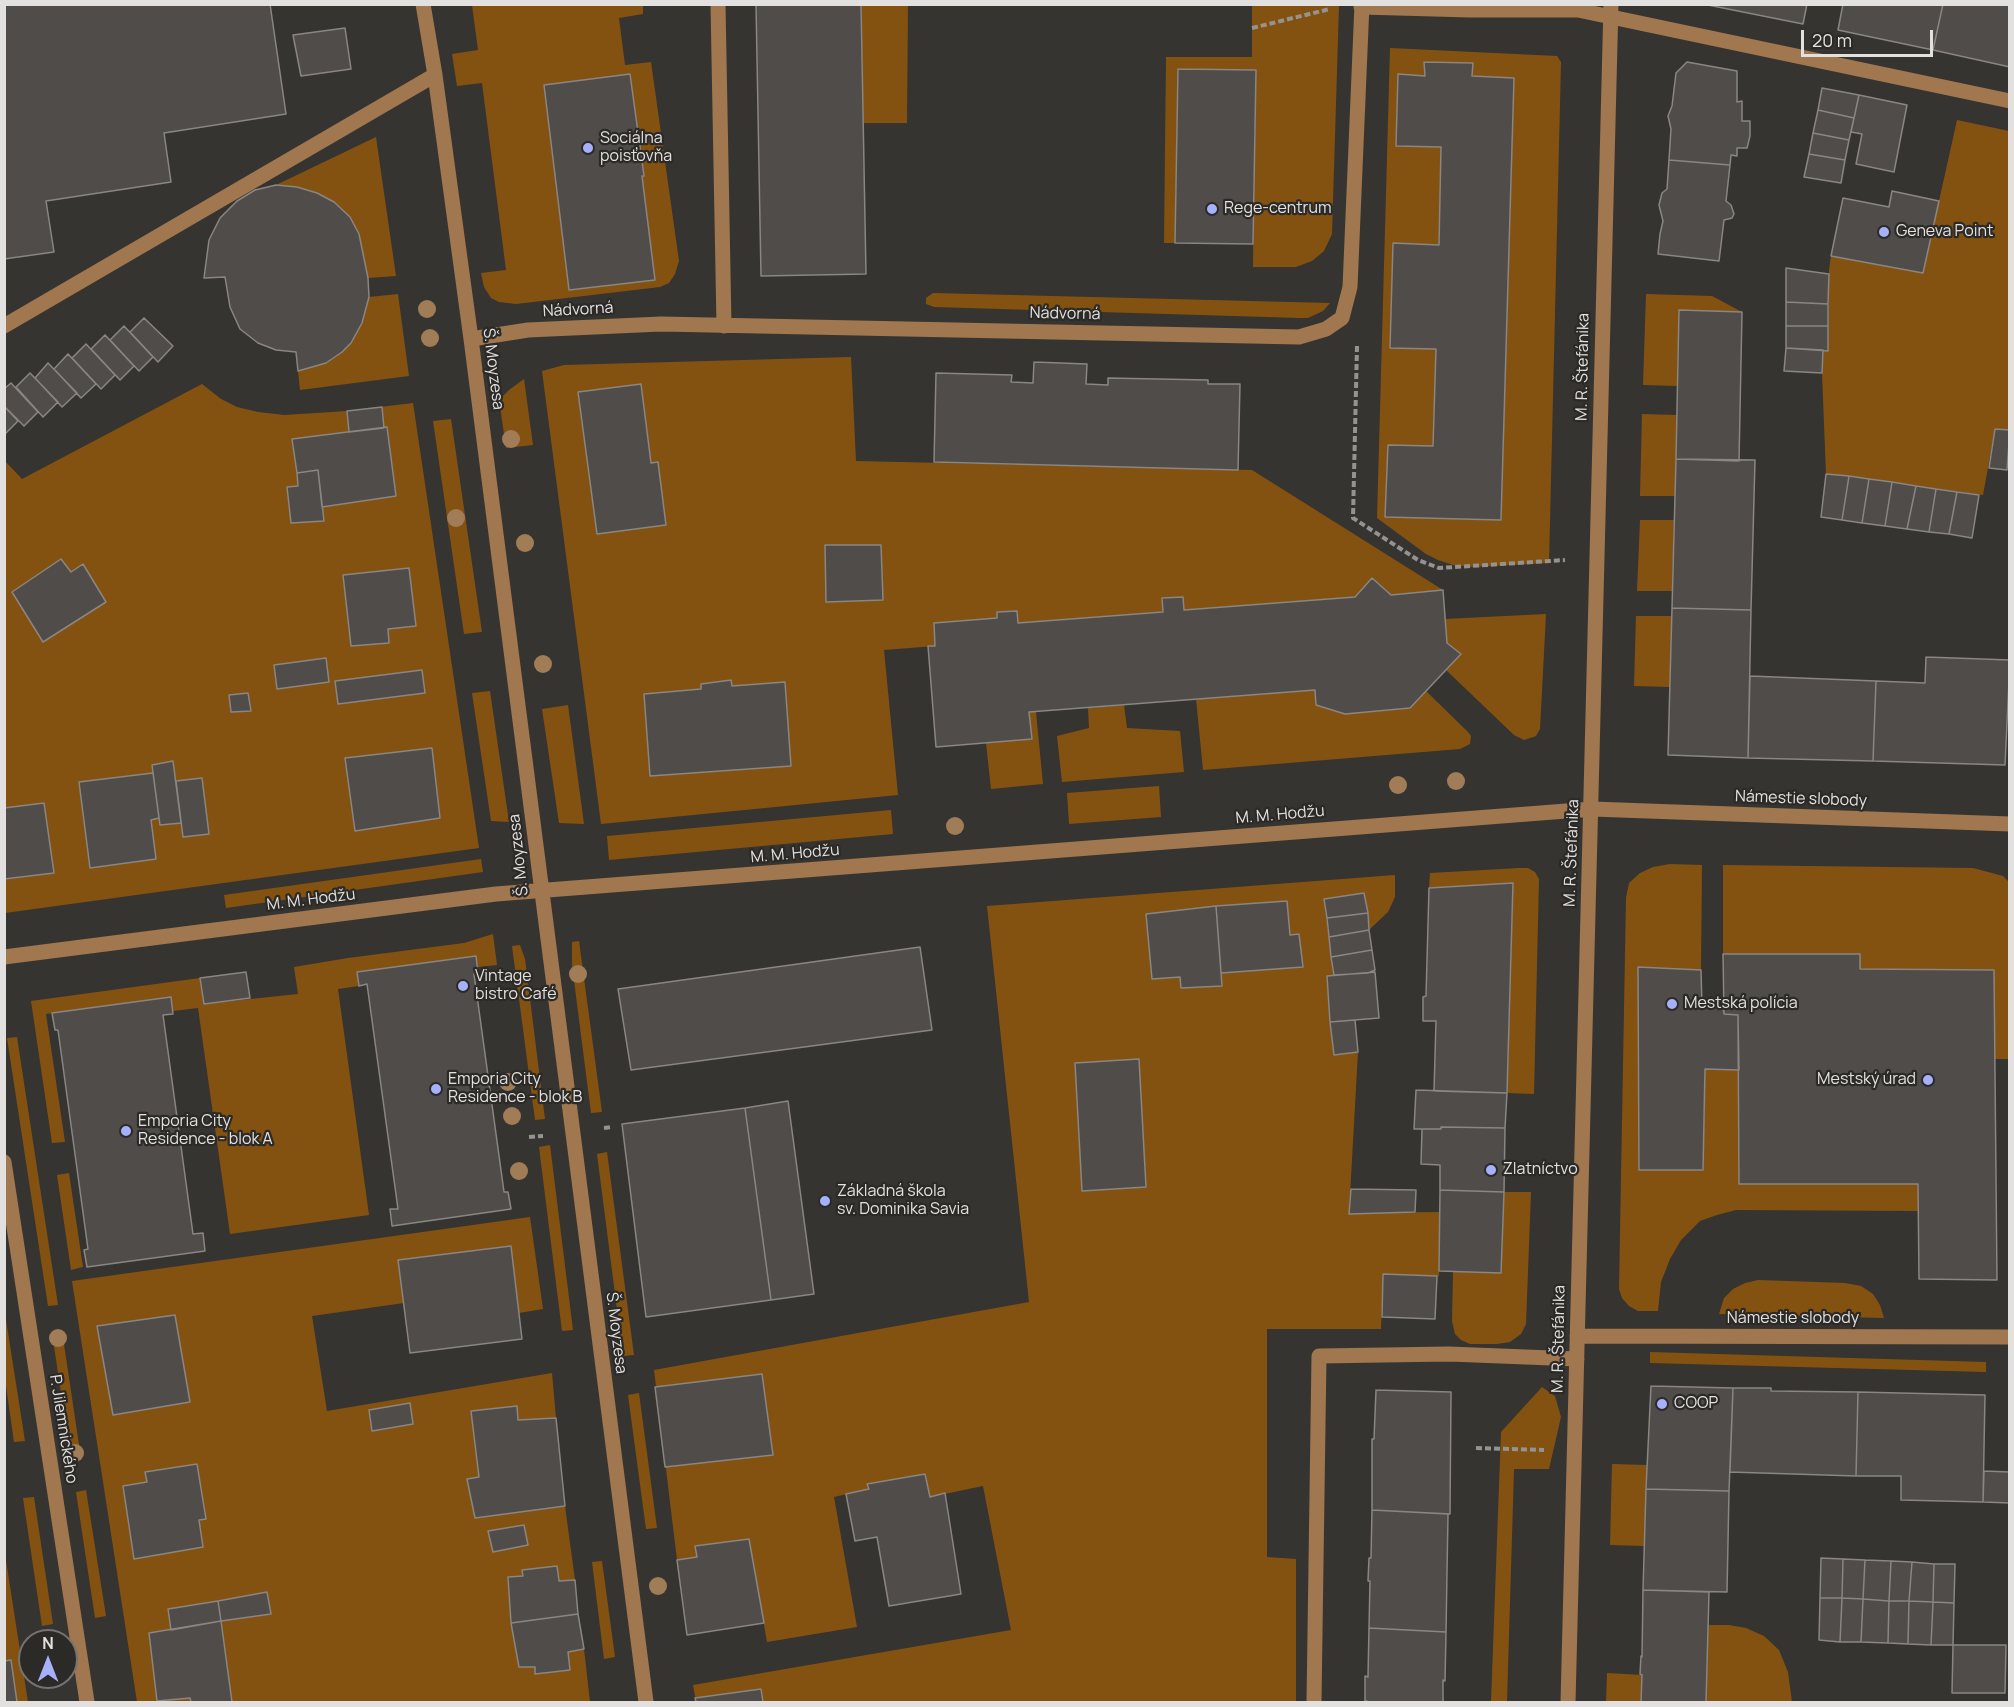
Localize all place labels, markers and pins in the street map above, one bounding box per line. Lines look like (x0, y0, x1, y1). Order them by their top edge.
place label: Sociálna poisťovňa (600, 129, 672, 167)
marker: Sociálna poisťovňa (581, 141, 595, 155)
place label: Rege-centrum (1224, 199, 1331, 219)
marker: Rege-centrum (1205, 202, 1219, 216)
place label: Geneva Point (1896, 222, 1993, 242)
marker: Geneva Point (1877, 225, 1891, 239)
place label: Vintage bistro Café (475, 967, 557, 1005)
marker: Vintage bistro Café (456, 979, 470, 993)
place label: Mestská polícia (1684, 994, 1798, 1014)
marker: Mestská polícia (1665, 997, 1679, 1011)
place label: Emporia City Residence - blok B (448, 1070, 582, 1108)
place label: Mestský úrad (1817, 1070, 1916, 1090)
marker: Mestský úrad (1921, 1073, 1935, 1087)
marker: Emporia City Residence - blok B (429, 1082, 443, 1096)
place label: Emporia City Residence - blok A (138, 1112, 273, 1150)
marker: Emporia City Residence - blok A (119, 1124, 133, 1138)
place label: Zlatníctvo (1503, 1160, 1578, 1180)
marker: Zlatníctvo (1484, 1163, 1498, 1177)
place label: Základná škola sv. Dominika Savia (837, 1182, 969, 1220)
marker: Základná škola sv. Dominika Savia (818, 1194, 832, 1208)
place label: COOP (1674, 1394, 1718, 1414)
marker: COOP (1655, 1397, 1669, 1411)

